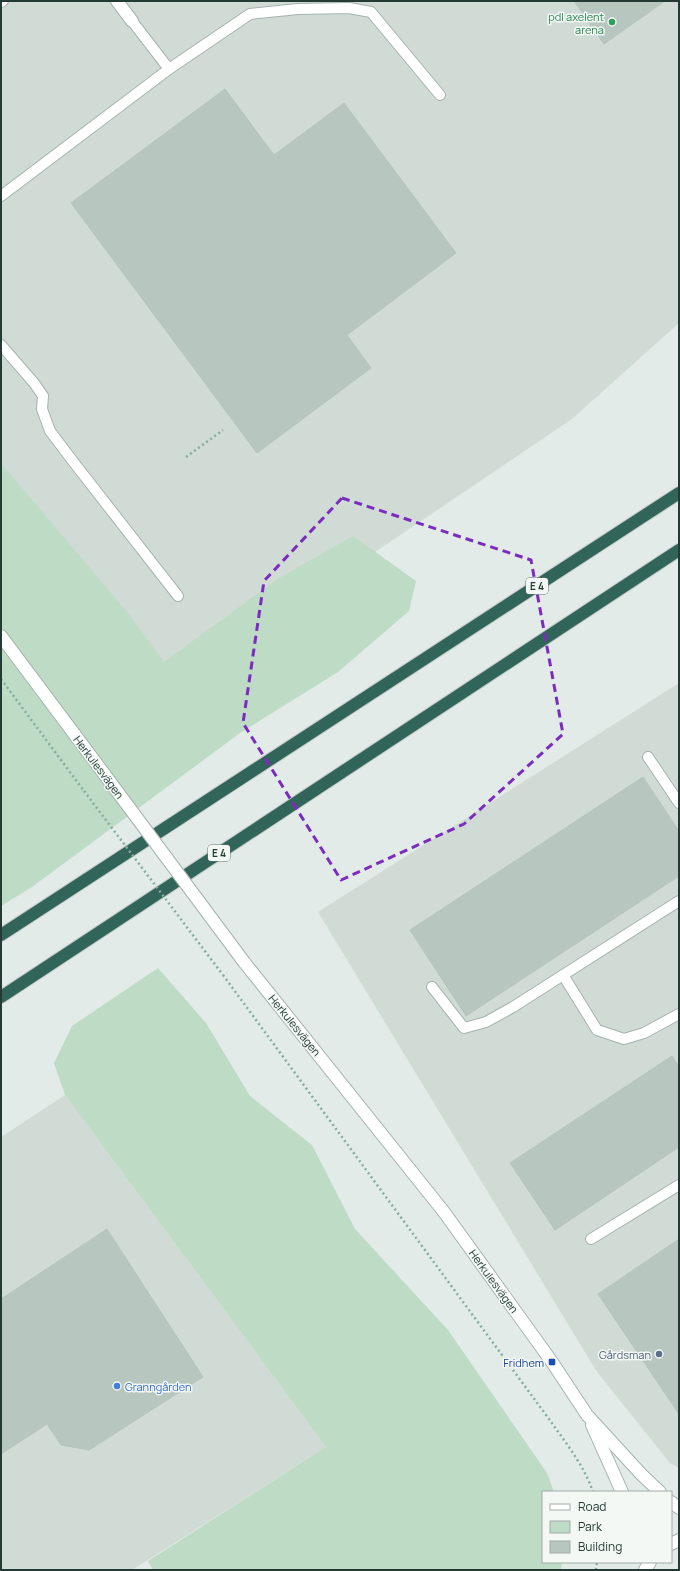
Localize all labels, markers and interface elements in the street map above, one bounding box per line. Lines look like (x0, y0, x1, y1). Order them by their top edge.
place label: pdl axelent arena (548, 9, 604, 37)
marker: pdl axelent arena (607, 17, 617, 27)
road number: E 4 (526, 578, 548, 594)
street label: Herkulesvägen (70, 732, 128, 802)
road number: E 4 (208, 845, 230, 861)
street label: Herkulesvägen (266, 991, 324, 1059)
street label: Herkulesvägen (466, 1246, 522, 1316)
place label: Gårdsman (599, 1347, 651, 1362)
marker: Gårdsman (654, 1349, 664, 1359)
place label: Fridhem (503, 1355, 544, 1370)
marker: Fridhem (547, 1357, 557, 1367)
place label: Granngården (125, 1379, 191, 1394)
marker: Granngården (112, 1381, 122, 1391)
legend (542, 1491, 672, 1563)
text: Road (578, 1498, 606, 1515)
text: Park (578, 1518, 603, 1535)
text: Building (578, 1538, 622, 1555)

